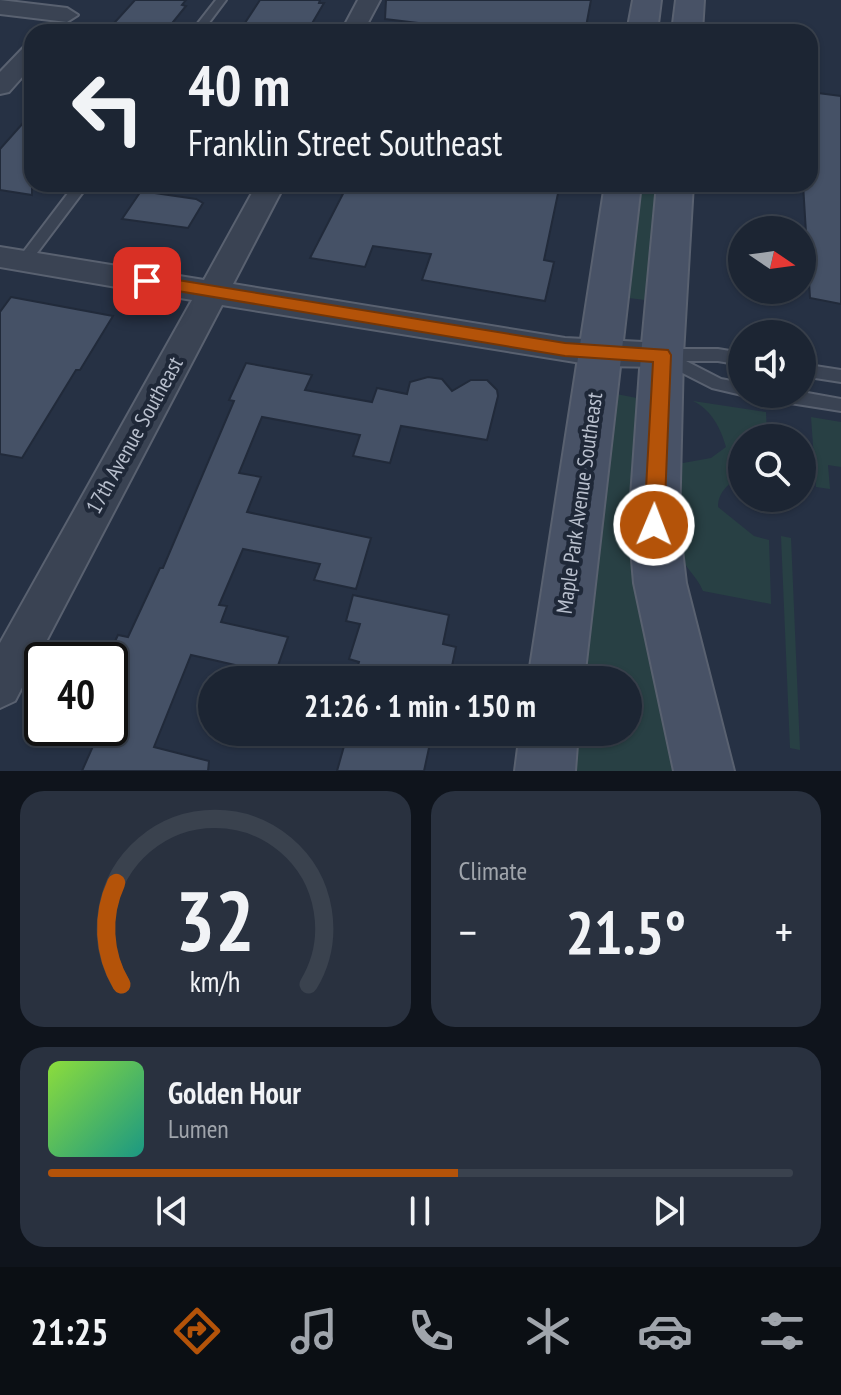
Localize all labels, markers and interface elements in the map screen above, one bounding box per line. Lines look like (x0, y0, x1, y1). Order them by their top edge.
text: 40 m (188, 49, 290, 121)
icon: left (56, 56, 160, 160)
text: Franklin Street Southeast (188, 119, 502, 166)
north arrow (728, 216, 816, 304)
map controls (728, 216, 816, 512)
pin (113, 247, 181, 315)
icon: arrive (125, 259, 169, 303)
button: sound (728, 320, 816, 408)
street label: 17th Avenue Southeast (79, 352, 189, 518)
street label: Maple Park Avenue Southeast (550, 390, 608, 616)
button: search (728, 424, 816, 512)
position arrow (612, 483, 696, 567)
speed limit sign: 40 (24, 642, 128, 746)
text: 21:26 · 1 min · 150 m (304, 686, 536, 725)
text: Climate (459, 854, 527, 887)
text: 32 (175, 866, 255, 974)
text: 21.5° (565, 893, 686, 971)
text: − (459, 903, 477, 960)
text: + (775, 903, 793, 960)
text: km/h (190, 963, 241, 1000)
text: Golden Hour (168, 1073, 301, 1112)
text: Lumen (168, 1112, 229, 1145)
icon: previous (150, 1189, 194, 1233)
icon: pause (398, 1189, 442, 1233)
icon: next (647, 1189, 691, 1233)
icon: directions (169, 1303, 225, 1359)
icon: music (286, 1303, 342, 1359)
icon: phone (403, 1303, 459, 1359)
icon: climate (520, 1303, 576, 1359)
icon: car (637, 1303, 693, 1359)
icon: filters (754, 1303, 810, 1359)
text: 21:25 (31, 1308, 108, 1355)

